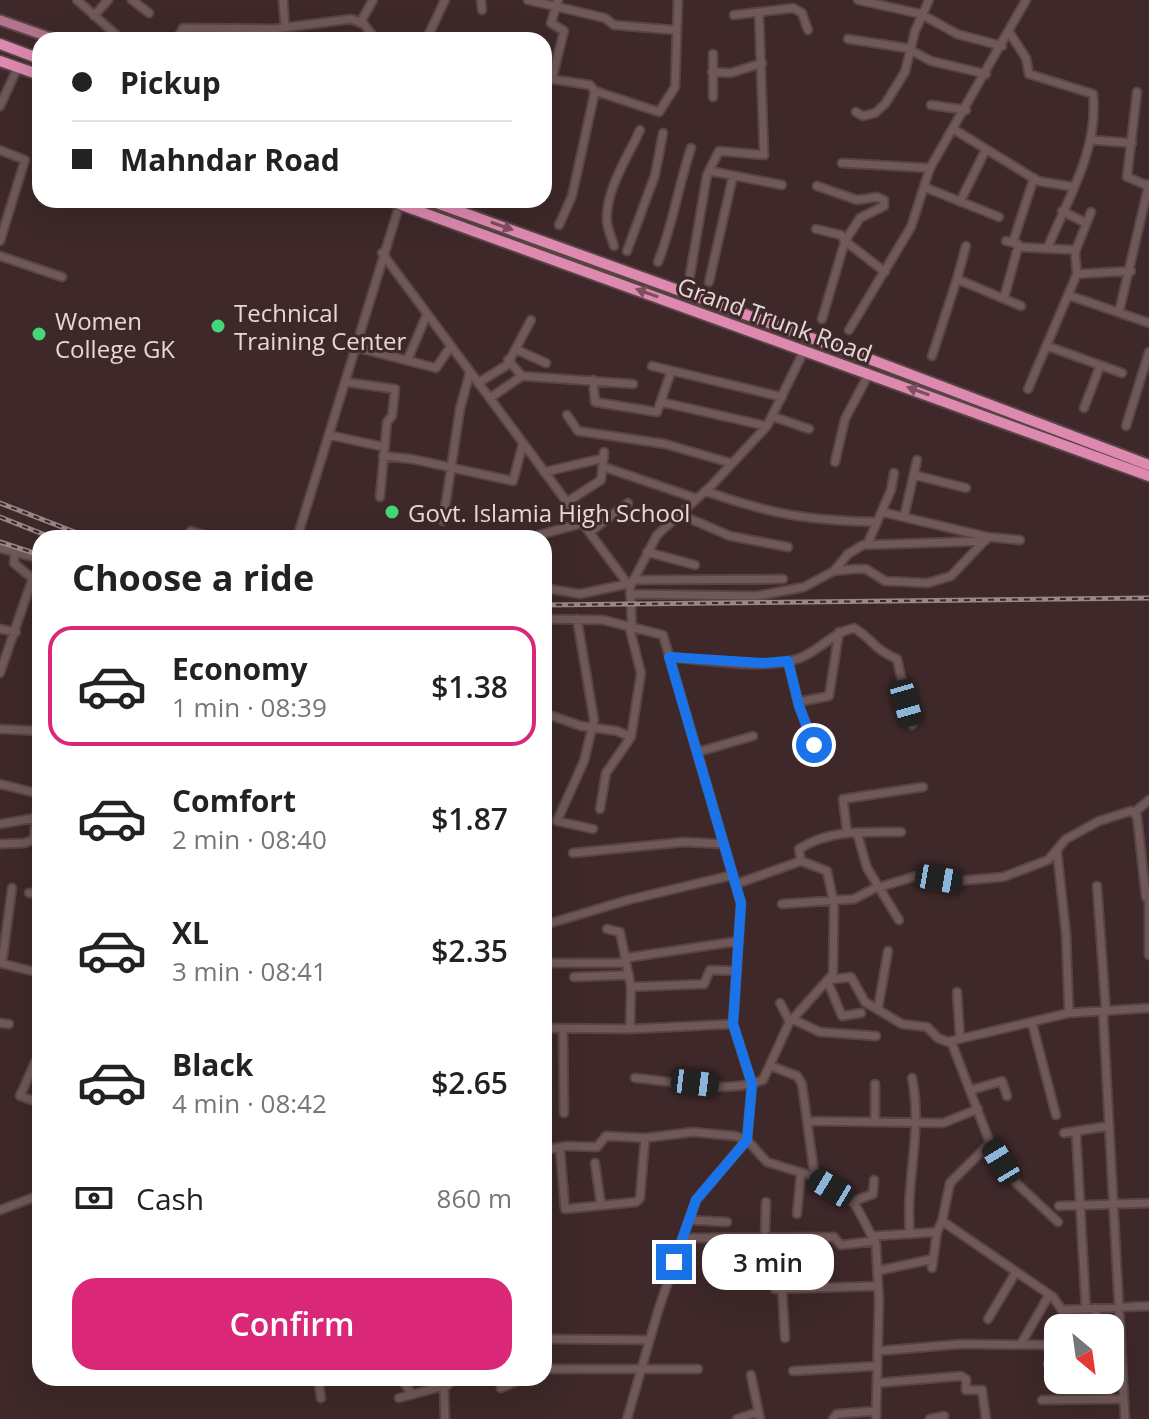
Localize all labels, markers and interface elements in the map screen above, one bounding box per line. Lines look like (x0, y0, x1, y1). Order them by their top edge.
text: Pickup (120, 62, 221, 103)
text: Mahndar Road (120, 139, 340, 180)
one-way arrow (490, 221, 514, 233)
street label: Grand Trunk Road (673, 268, 877, 370)
one-way arrow (635, 287, 659, 299)
place label: Technical Training Center (234, 296, 407, 357)
place label: Women College GK (55, 304, 175, 365)
marker: Technical Training Center (209, 317, 227, 335)
marker: Women College GK (30, 325, 48, 343)
one-way arrow (906, 384, 930, 397)
place label: Govt. Islamia High School (408, 496, 690, 529)
marker: Govt. Islamia High School (383, 503, 401, 521)
text: Choose a ride (72, 553, 314, 602)
text: Economy (172, 648, 308, 689)
icon: car (76, 650, 148, 722)
text: $1.38 (431, 666, 508, 707)
car (888, 677, 924, 729)
text: 1 min · 08:39 (172, 689, 327, 725)
route start (796, 727, 832, 763)
text: Comfort (172, 780, 296, 821)
icon: car (76, 782, 148, 854)
text: $1.87 (431, 798, 508, 839)
text: 2 min · 08:40 (172, 821, 327, 857)
car (913, 863, 965, 895)
text: XL (172, 912, 209, 953)
icon: car (76, 914, 148, 986)
text: $2.35 (431, 930, 508, 971)
text: 3 min · 08:41 (172, 953, 327, 989)
text: Black (172, 1044, 253, 1085)
icon: car (76, 1046, 148, 1118)
text: $2.65 (431, 1062, 508, 1103)
car (670, 1068, 720, 1098)
text: 4 min · 08:42 (172, 1085, 327, 1121)
car (978, 1135, 1024, 1189)
car (804, 1165, 858, 1211)
icon: cash (72, 1176, 116, 1220)
text: Cash (136, 1178, 204, 1219)
text: 860 m (437, 1180, 512, 1216)
callout: 3 min (702, 1234, 834, 1290)
route end (656, 1244, 692, 1280)
text: 3 min (733, 1244, 803, 1280)
button: Confirm (72, 1278, 512, 1370)
north arrow (1044, 1314, 1124, 1394)
map controls (1044, 1314, 1124, 1394)

